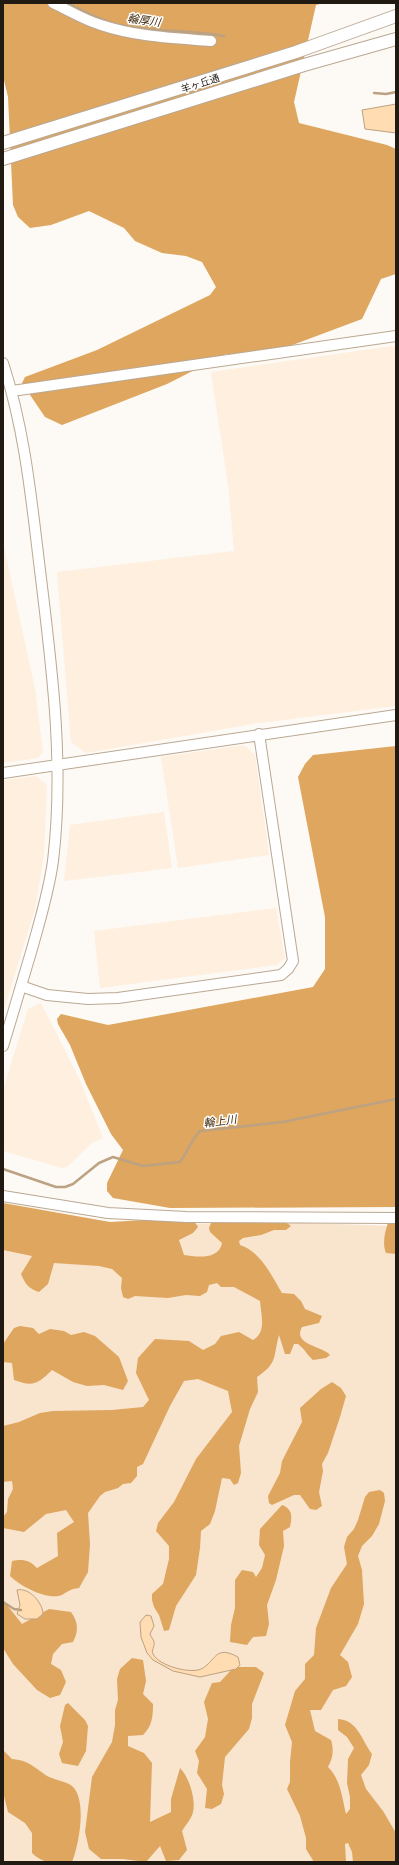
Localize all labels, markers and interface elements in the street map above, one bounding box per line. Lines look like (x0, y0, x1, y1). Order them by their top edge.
water label: 輪厚川 (127, 11, 162, 30)
street label: 羊ヶ丘通 (179, 71, 221, 97)
water label: 輪上川 (203, 1112, 238, 1131)

